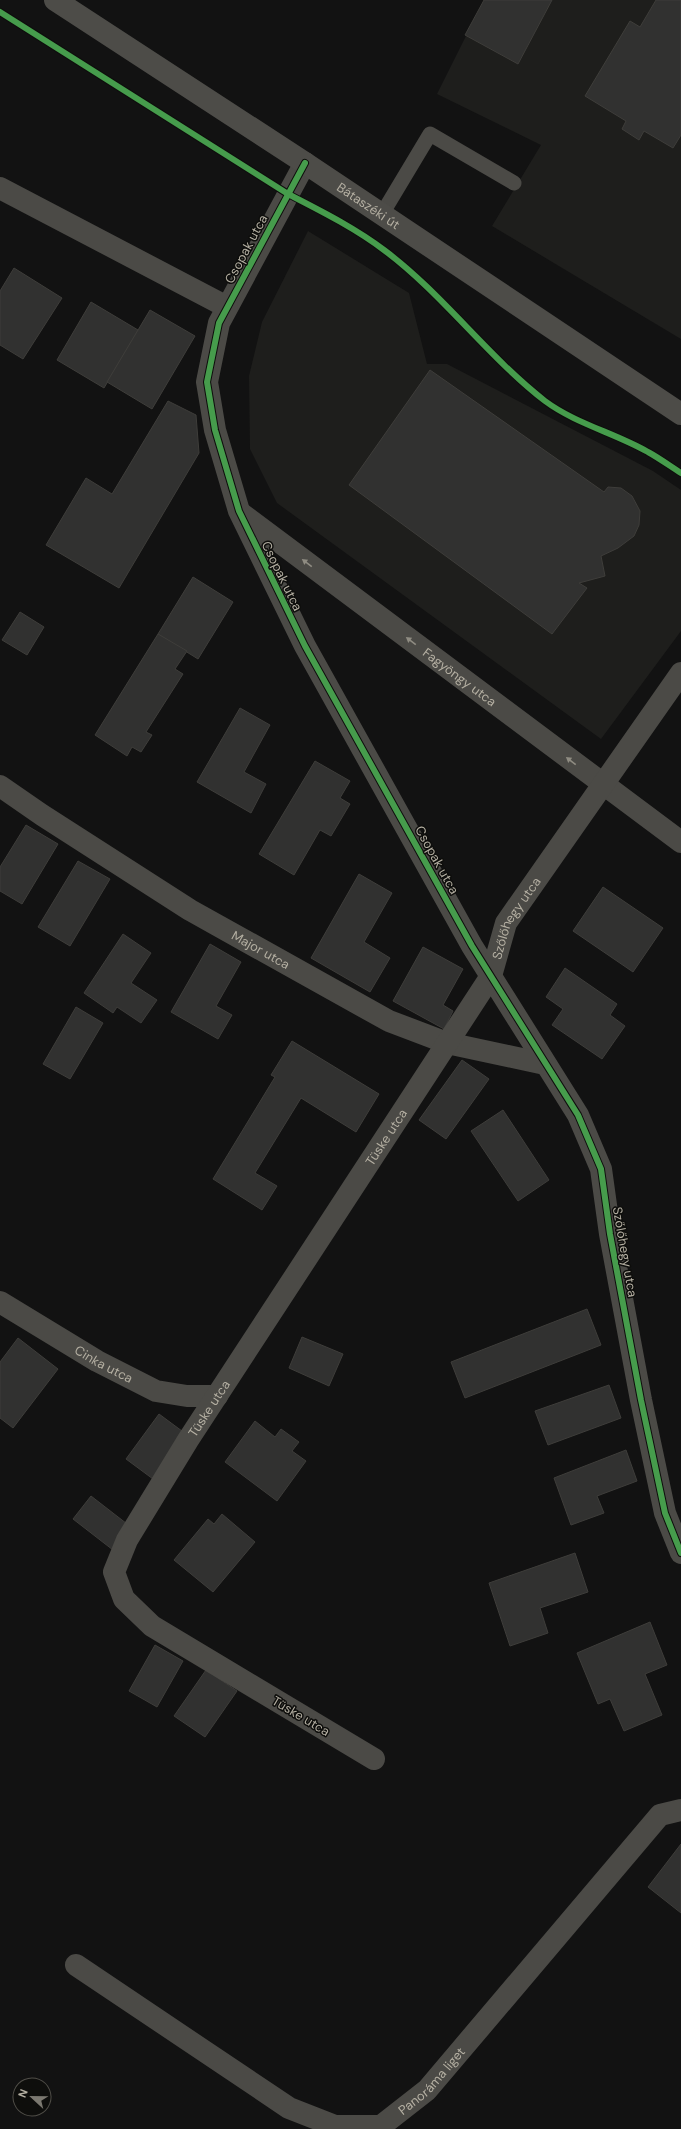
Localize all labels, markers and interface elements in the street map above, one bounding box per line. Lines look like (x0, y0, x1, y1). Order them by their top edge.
street label: Bátaszéki út (334, 178, 404, 233)
street label: Csopak utca (221, 212, 271, 286)
street label: Csopak utca (258, 538, 306, 614)
one-way arrow (302, 559, 313, 567)
one-way arrow (406, 636, 417, 645)
street label: Fagyöngy utca (420, 644, 500, 710)
one-way arrow (566, 756, 577, 765)
street label: Csopak utca (411, 823, 463, 897)
street label: Szőlőhegy utca (488, 874, 544, 961)
street label: Major utca (229, 926, 293, 973)
street label: Tüske utca (361, 1105, 411, 1169)
street label: Szőlőhegy utca (609, 1205, 641, 1299)
street label: Cinka utca (72, 1341, 136, 1386)
street label: Tüske utca (184, 1377, 233, 1440)
street label: Tüske utca (269, 1692, 333, 1740)
street label: Panoráma liget (394, 2043, 468, 2118)
north arrow (12, 2077, 52, 2117)
text: N (15, 2087, 31, 2100)

